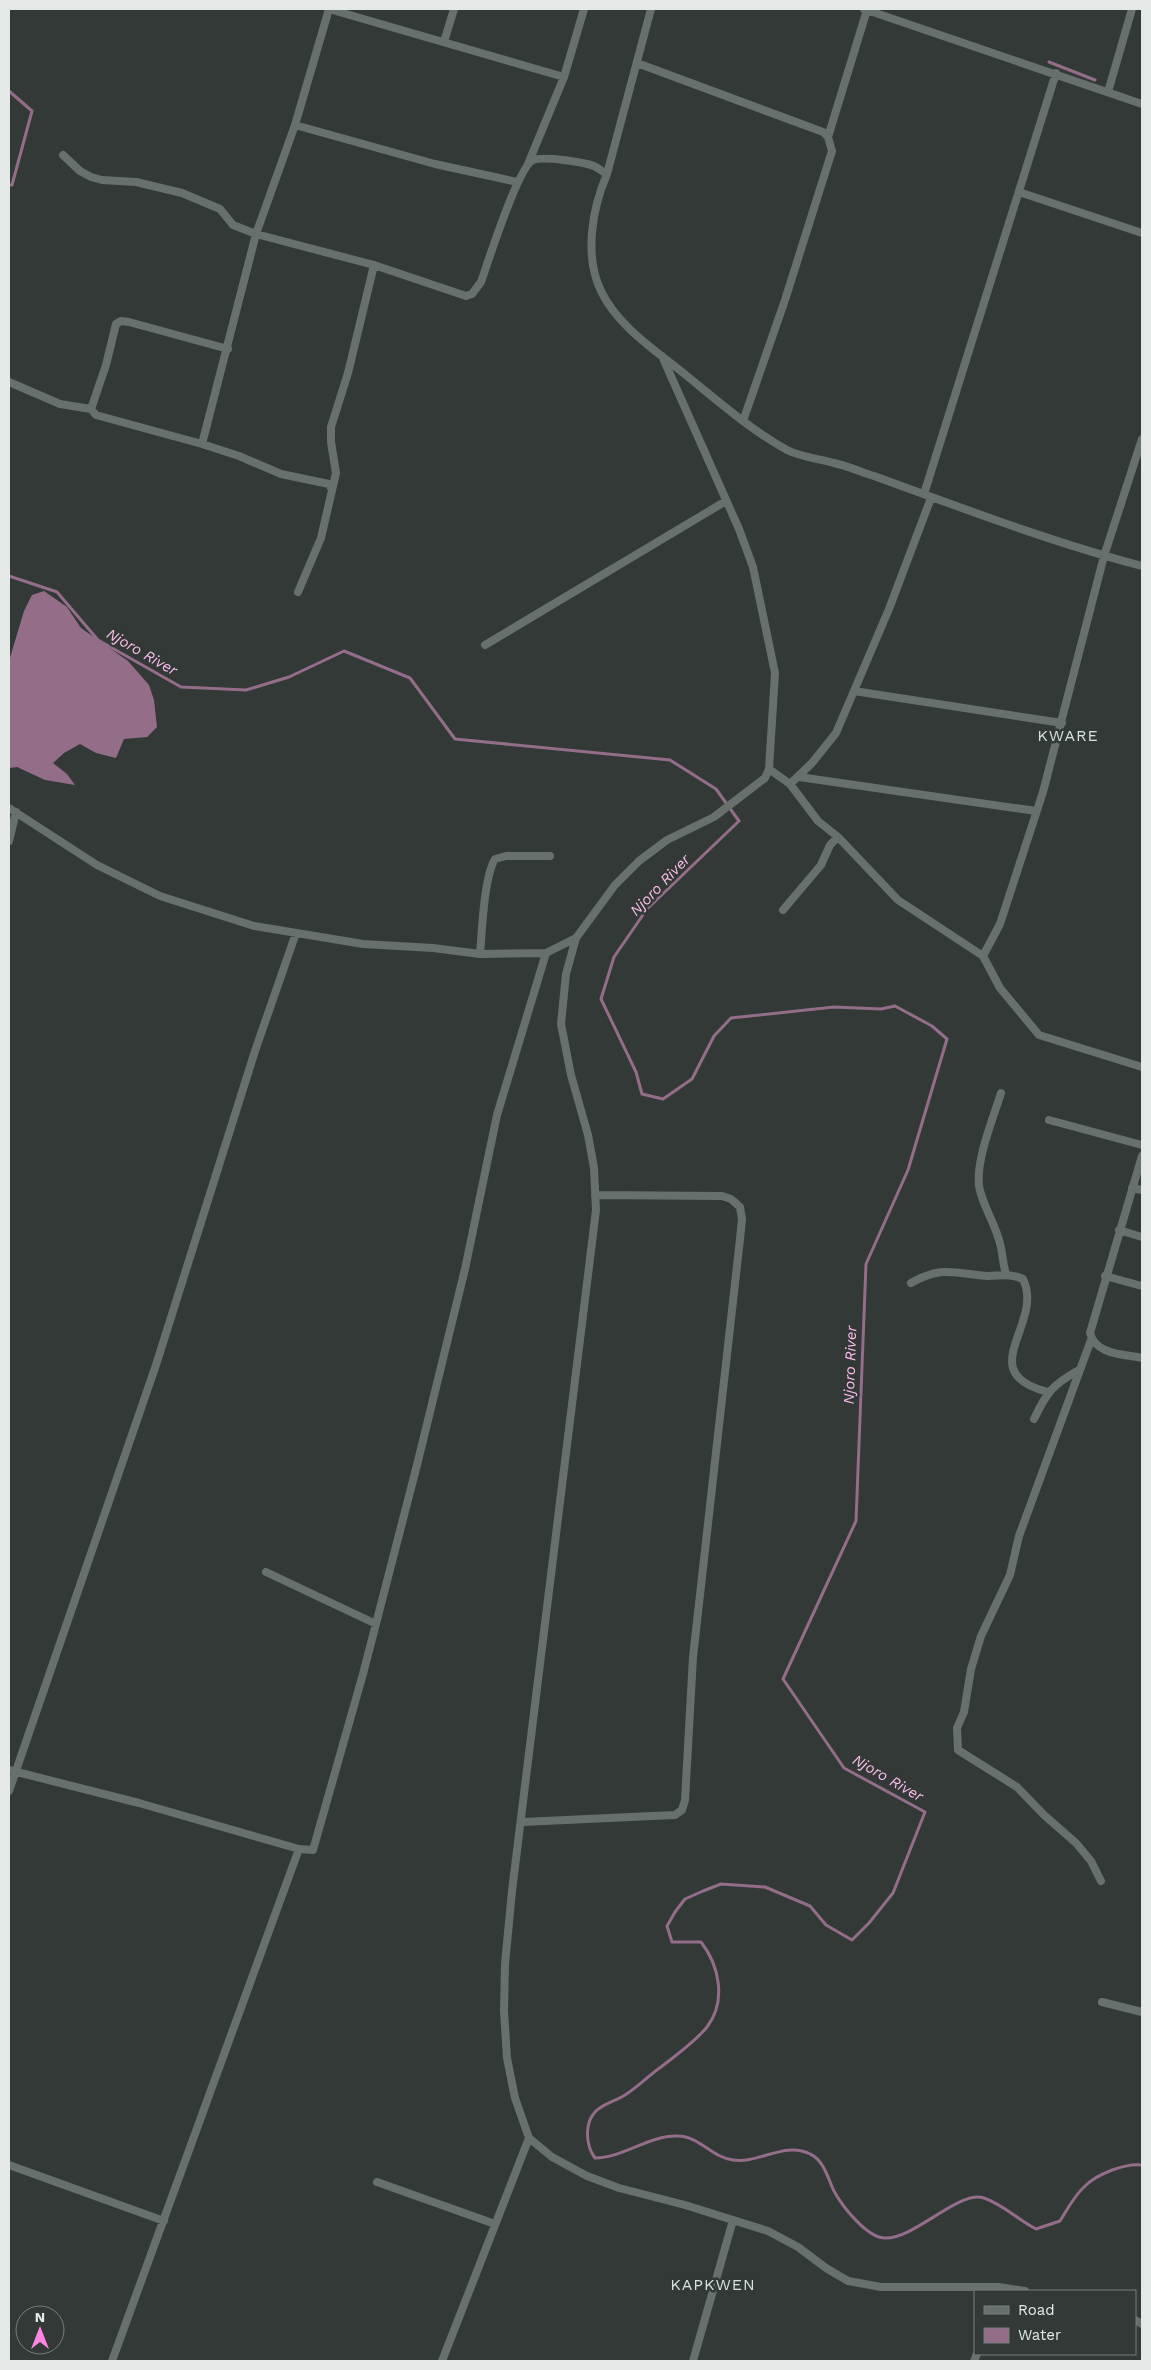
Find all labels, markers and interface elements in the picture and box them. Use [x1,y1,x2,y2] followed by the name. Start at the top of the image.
[103,625,182,680] water label: Njoro River
[1037,726,1099,745] district label: KWARE
[626,850,695,920] water label: Njoro River
[840,1324,860,1405] water label: Njoro River
[849,1751,928,1806] water label: Njoro River
[670,2275,756,2294] district label: KAPKWEN
[974,2290,1136,2355] legend
[1018,2301,1055,2319] text: Road
[15,2305,65,2355] north arrow
[35,2309,45,2325] text: N
[1018,2326,1061,2344] text: Water

